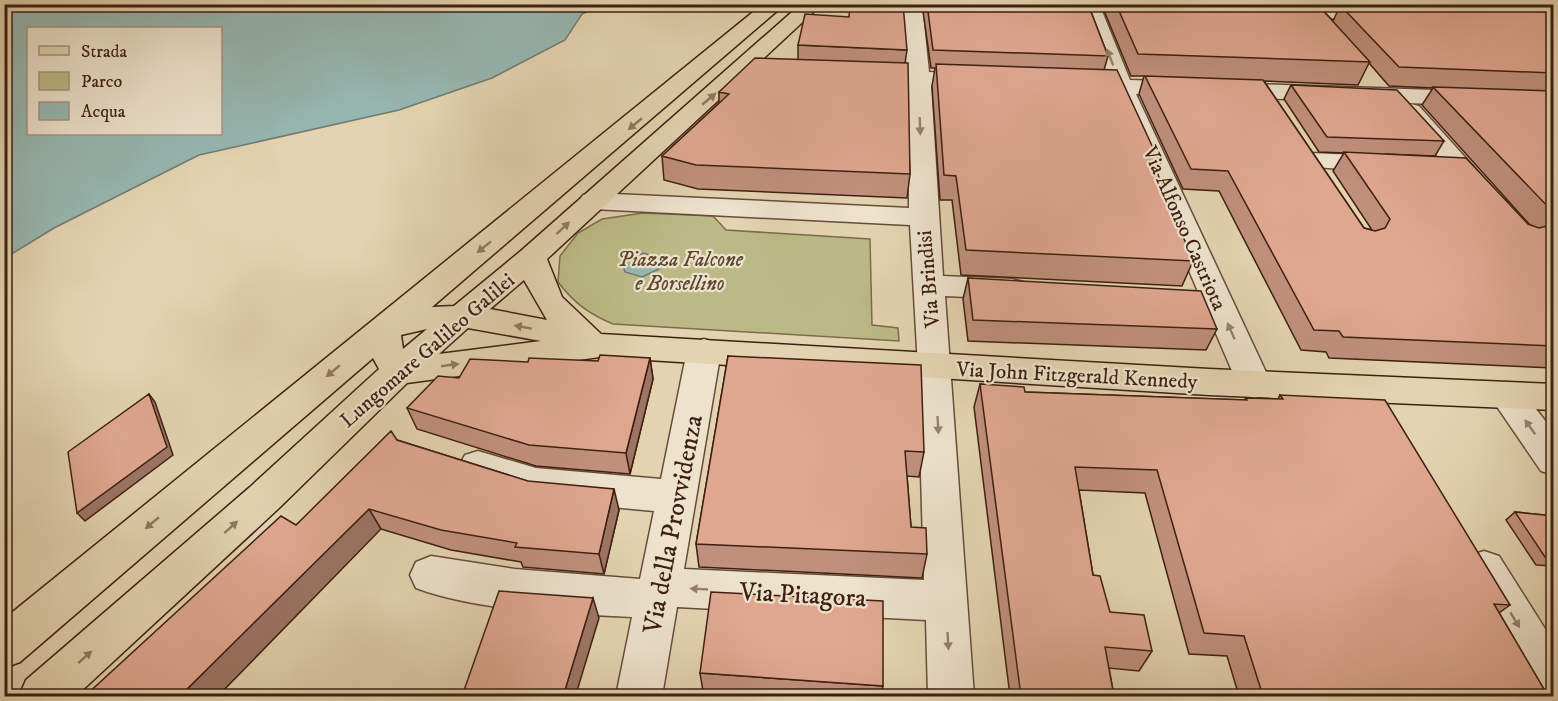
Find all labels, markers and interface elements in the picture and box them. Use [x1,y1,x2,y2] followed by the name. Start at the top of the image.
[27,27,222,135] legend
[81,41,128,63] text: Strada
[1105,48,1114,66] one-way arrow
[81,71,122,93] text: Parco
[701,93,716,106] one-way arrow
[81,101,126,123] text: Acqua
[916,116,925,135] one-way arrow
[627,117,643,130] one-way arrow
[1136,141,1232,315] street label: Via Alfonso Castriota
[556,222,570,236] one-way arrow
[912,229,946,330] street label: Via Brindisi
[476,240,492,253] one-way arrow
[617,247,744,297] park label: Piazza Falcone e Borsellino
[335,268,520,434] street label: Lungomare Galileo Galilei
[513,322,532,331] one-way arrow
[1226,322,1236,340] one-way arrow
[955,357,1199,395] street label: Via John Fitzgerald Kennedy
[441,360,460,370] one-way arrow
[325,364,341,377] one-way arrow
[636,412,711,637] street label: Via della Provvidenza
[933,416,942,435] one-way arrow
[1524,420,1536,436] one-way arrow
[144,517,160,530] one-way arrow
[223,521,238,534] one-way arrow
[738,576,867,615] street label: Via Pitagora
[690,584,709,593] one-way arrow
[1509,612,1520,628] one-way arrow
[944,631,953,650] one-way arrow
[77,651,92,664] one-way arrow

